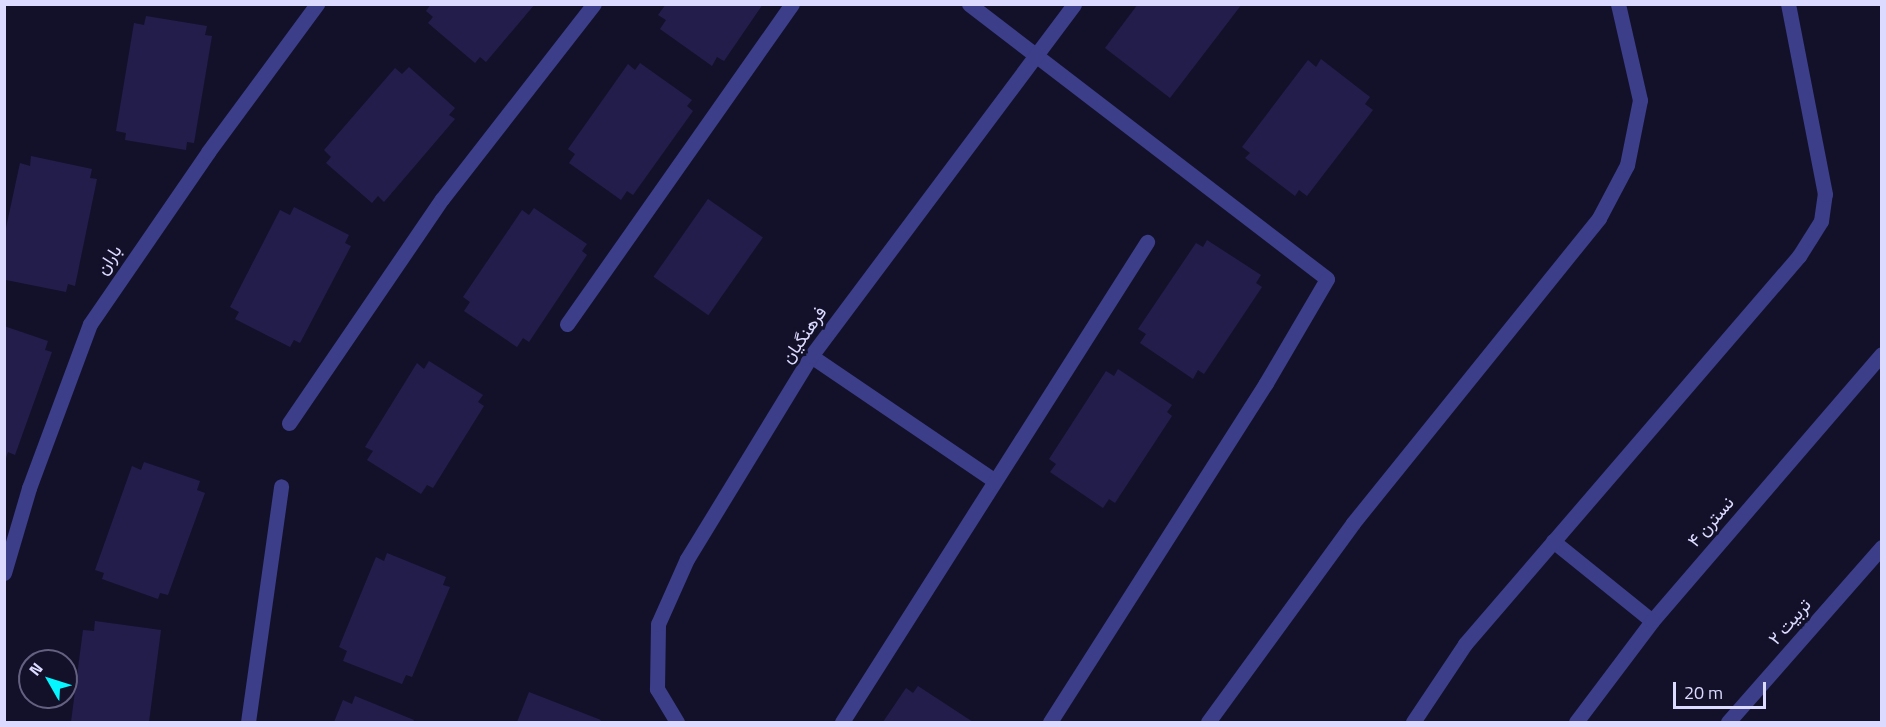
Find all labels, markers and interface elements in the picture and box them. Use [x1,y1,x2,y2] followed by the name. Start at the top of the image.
[91,241,127,279] street label: باران
[777,302,831,368] street label: فرهنگیان
[1683,492,1739,552] street label: نسترن ۴
[1764,595,1816,649] street label: تربیت ۲
[18,649,78,709] north arrow
[23,657,48,681] text: N
[1676,670,1769,708] scale bar
[1684,679,1723,706] text: 20 m

